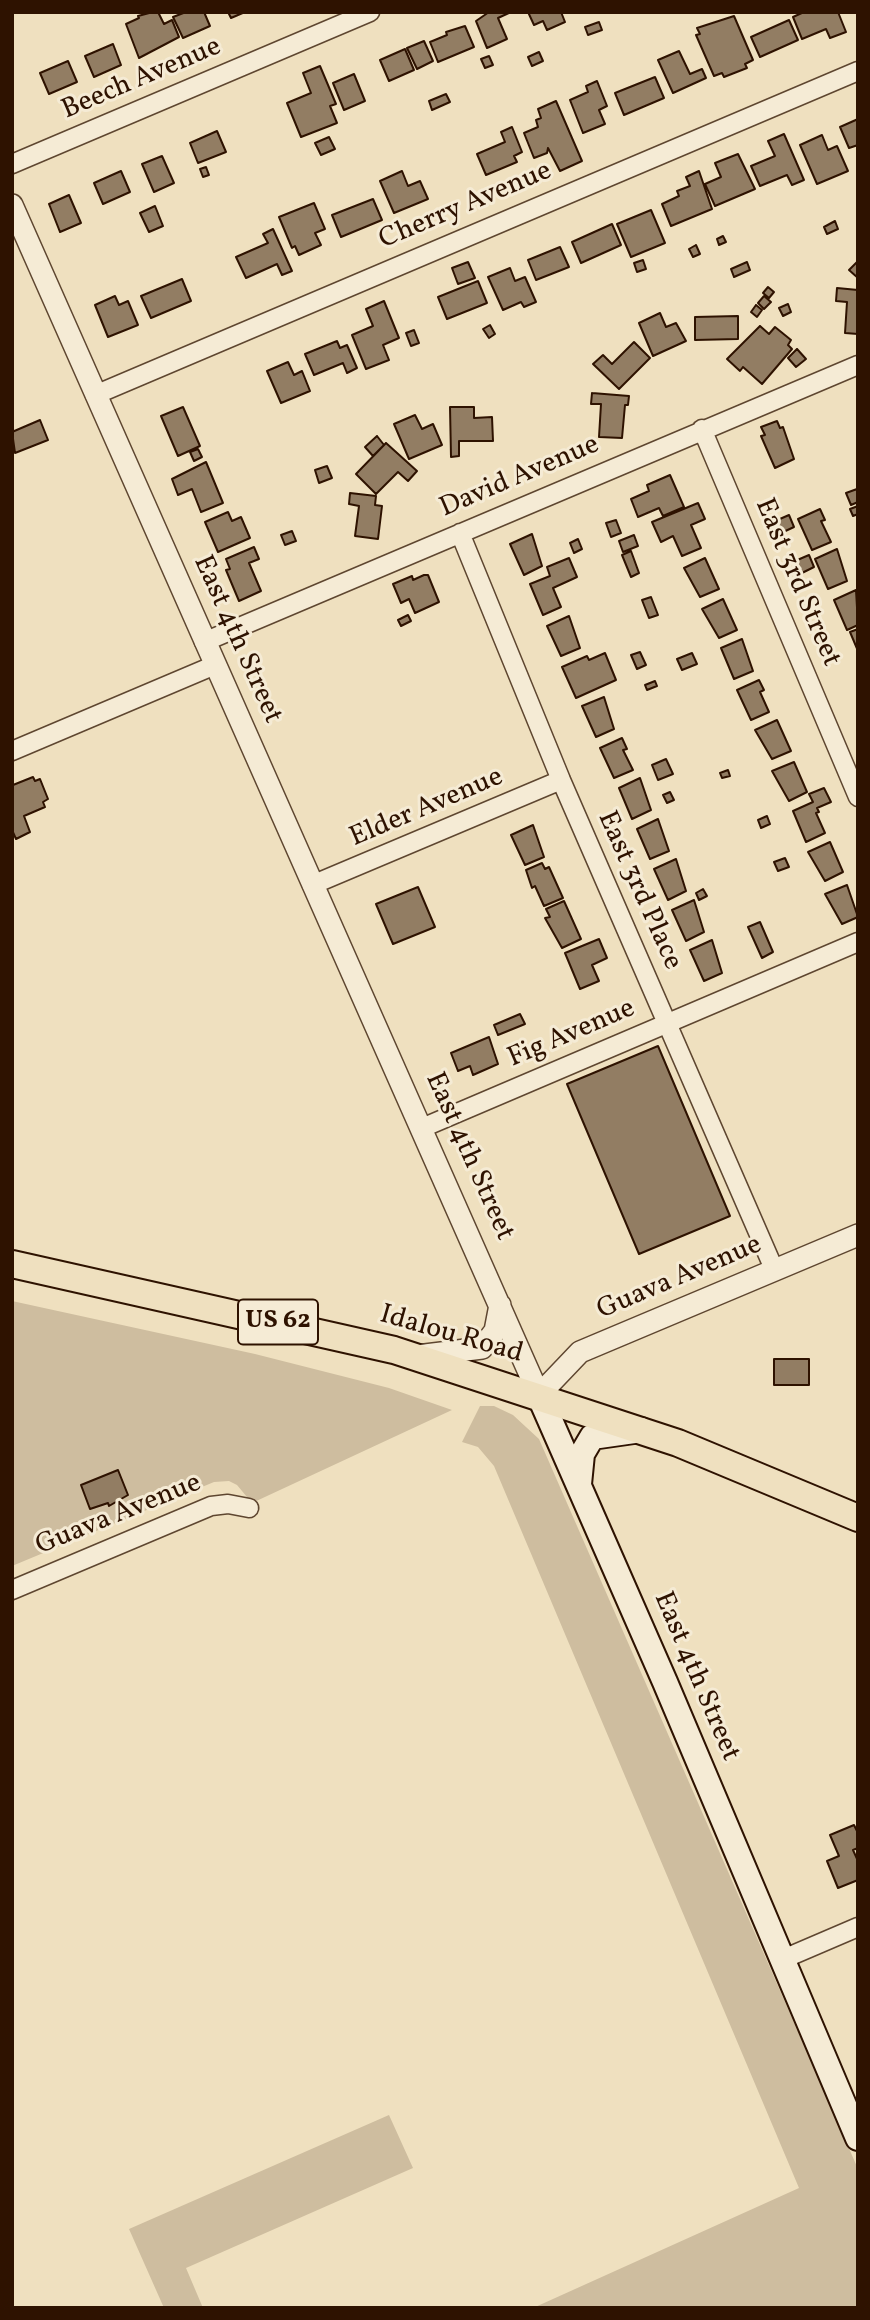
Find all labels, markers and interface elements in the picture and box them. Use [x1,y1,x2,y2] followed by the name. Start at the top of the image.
[57,31,227,129] street label: Beech Avenue
[375,156,557,258] street label: Cherry Avenue
[435,429,605,527] street label: David Avenue
[746,494,846,672] street label: East 3rd Street
[184,551,288,729] street label: East 4th Street
[345,762,509,856] street label: Elder Avenue
[588,806,688,976] street label: East 3rd Place
[503,993,641,1077] street label: Fig Avenue
[416,1068,520,1246] street label: East 4th Street
[593,1229,767,1329] street label: Guava Avenue
[238,1300,318,1344] road number: US 62
[375,1300,527,1372] street label: Idalou Road
[31,1468,207,1564] street label: Guava Avenue
[644,1587,746,1767] street label: East 4th Street

